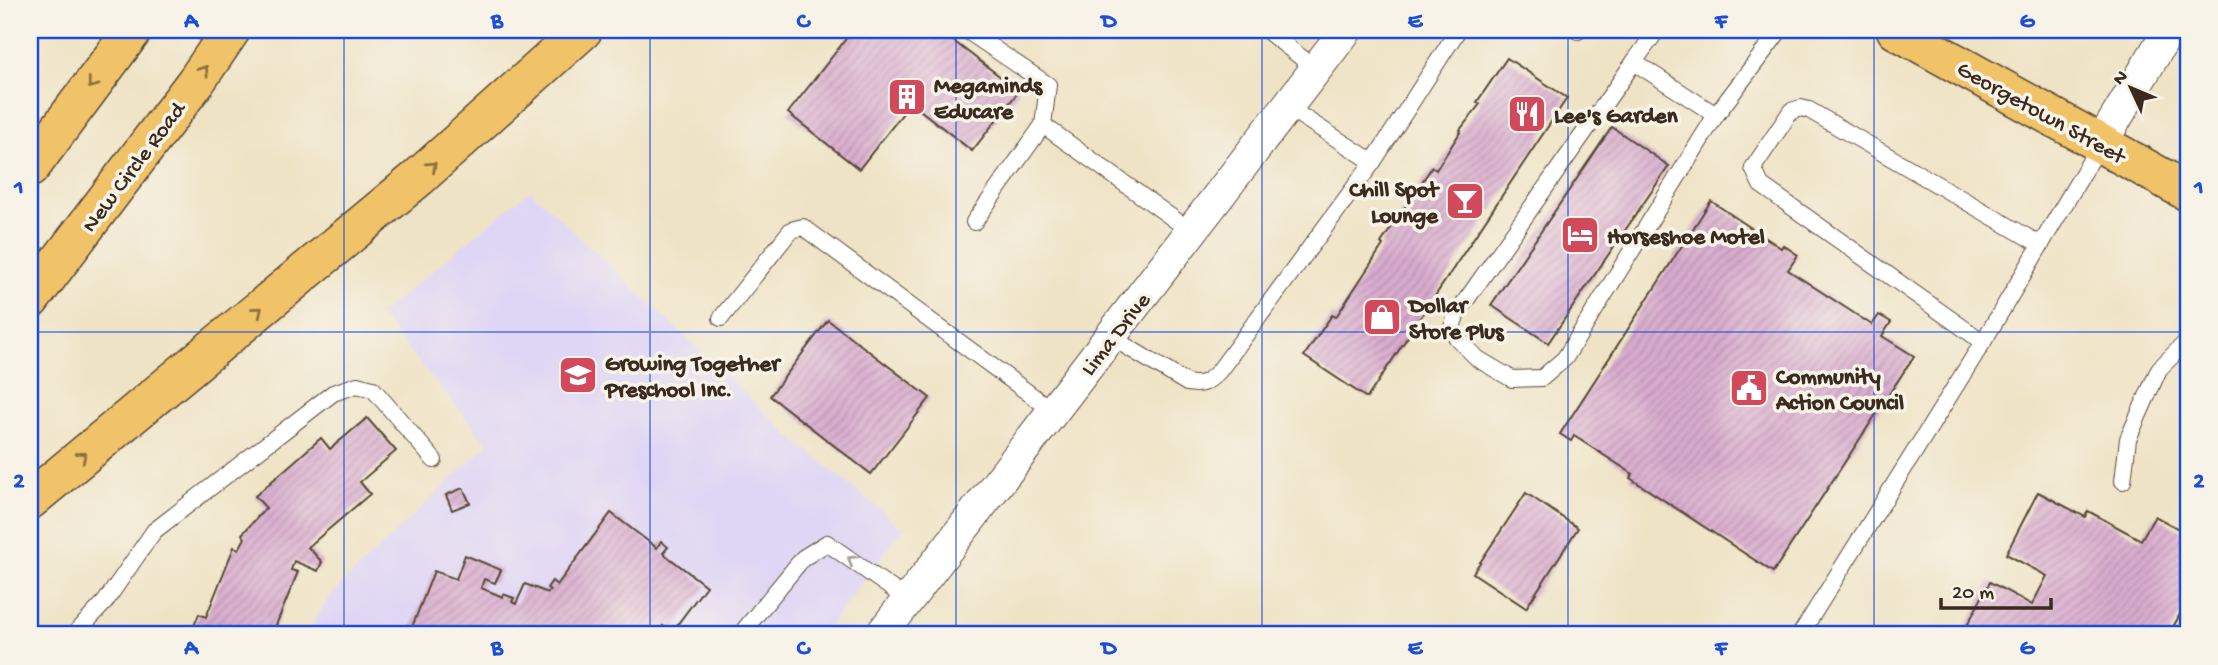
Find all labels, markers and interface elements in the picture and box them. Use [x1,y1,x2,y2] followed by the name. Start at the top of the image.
[183,9,199,36] text: A
[490,9,504,36] text: B
[797,9,812,36] text: C
[1100,9,1118,36] text: D
[1408,9,1424,36] text: E
[1714,9,1729,36] text: F
[2020,9,2036,36] text: G
[2096,52,2166,122] north arrow
[1951,57,2131,172] street label: Georgetown Street
[196,65,208,78] one-way arrow
[2109,66,2134,91] text: N
[934,74,1043,127] place label: Megaminds Educare
[886,76,928,118] building icon: Megaminds Educare
[88,77,100,89] one-way arrow
[1506,93,1548,135] restaurant icon: Lee's Garden
[77,96,193,239] street label: New Circle Road
[1554,104,1679,131] place label: Lee's Garden
[424,161,437,174] one-way arrow
[13,175,24,202] text: 1
[2193,175,2204,202] text: 1
[1349,178,1441,231] place label: Chill Spot Lounge
[1444,180,1486,222] bar icon: Chill Spot Lounge
[1559,214,1601,256] hotel icon: Horseshoe Motel
[1607,225,1765,252] place label: Horseshoe Motel
[1076,287,1158,382] street label: Lima Drive
[1407,294,1505,347] place label: Dollar Store Plus
[1361,296,1403,338] shop icon: Dollar Store Plus
[249,307,262,319] one-way arrow
[603,352,782,405] place label: Growing Together Preschool Inc.
[557,354,599,396] school or university icon: Growing Together Preschool Inc.
[1775,365,1904,418] place label: Community Action Council
[1728,367,1770,409] public building icon: Community Action Council
[74,452,87,464] one-way arrow
[13,469,25,496] text: 2
[2193,469,2205,496] text: 2
[847,555,860,568] one-way arrow
[1941,567,2052,611] scale bar
[1952,582,1994,607] text: 20 m
[183,636,199,663] text: A
[490,636,504,663] text: B
[797,636,812,663] text: C
[1100,636,1118,663] text: D
[1408,636,1424,663] text: E
[1714,636,1729,663] text: F
[2020,636,2036,663] text: G

